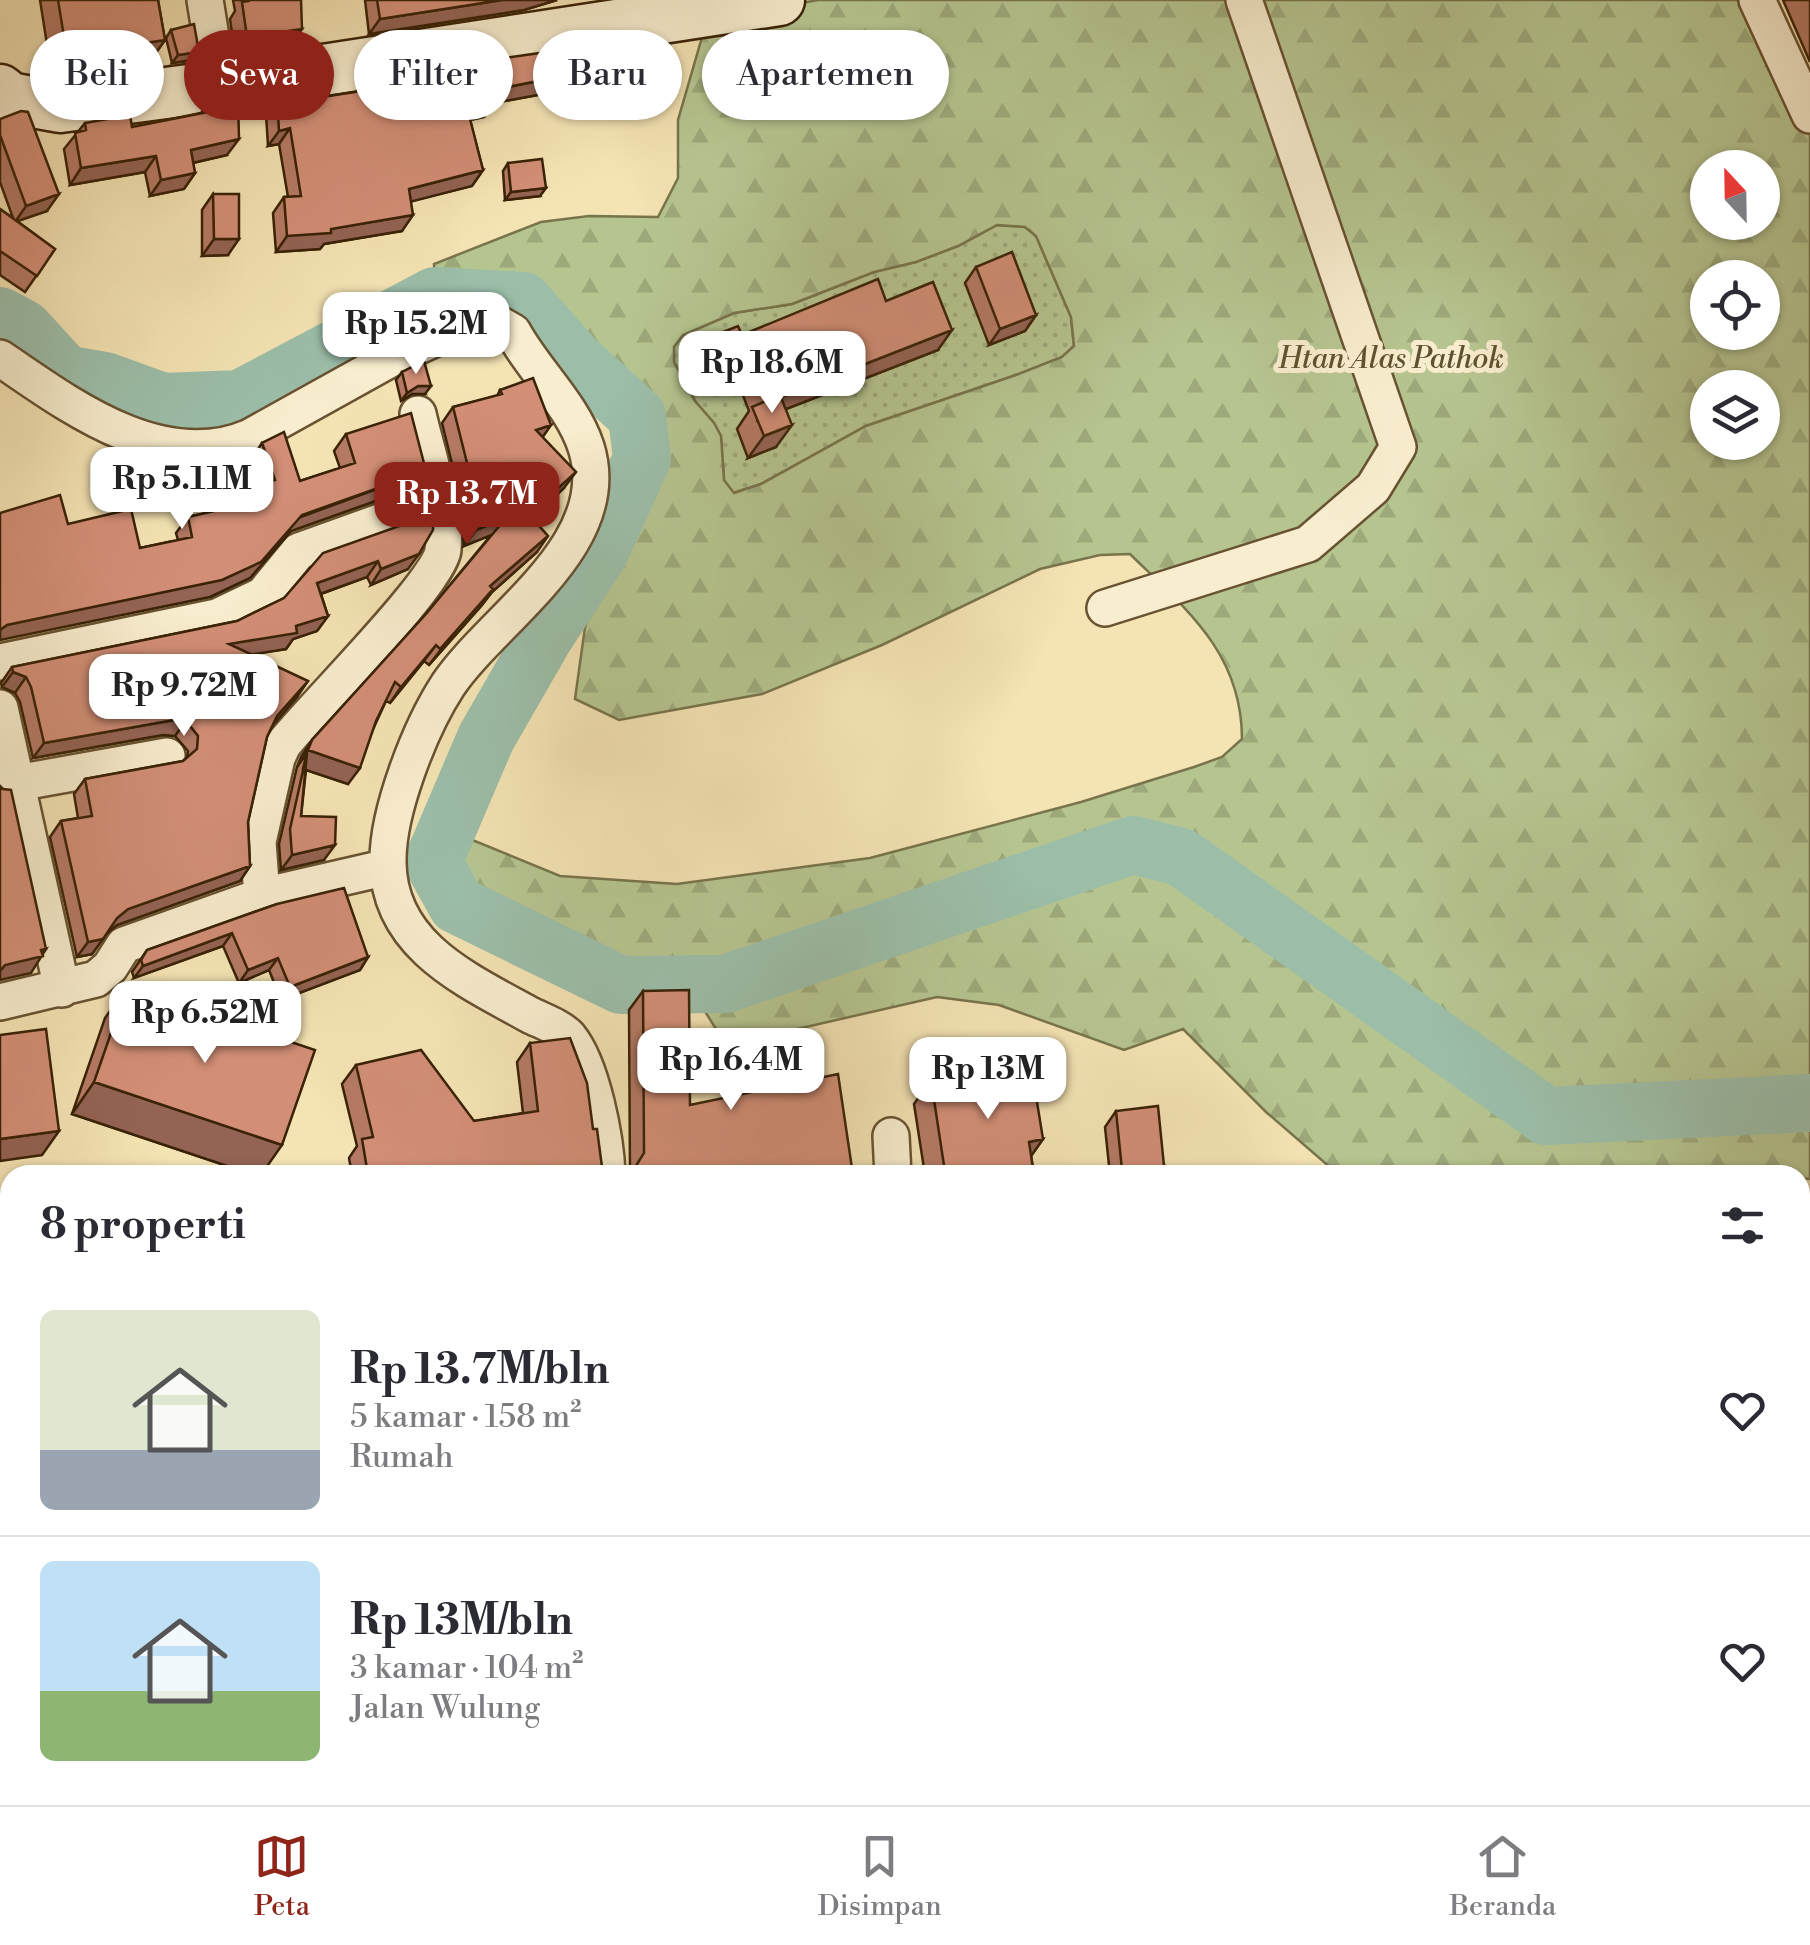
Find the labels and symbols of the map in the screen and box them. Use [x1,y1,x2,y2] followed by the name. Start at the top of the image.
[1690,150,1780,240] north arrow
[313,292,519,377] pin: Rp 15.2M
[669,331,875,416] pin: Rp 18.6M
[1277,340,1504,378] park label: Htan Alas Pathok
[79,447,285,532] pin: Rp 5.11M
[364,462,570,547] pin: Rp 13.7M
[81,654,287,739] pin: Rp 9.72M
[102,981,308,1066] pin: Rp 6.52M
[628,1028,834,1113] pin: Rp 16.4M
[907,1037,1069,1122] pin: Rp 13M

